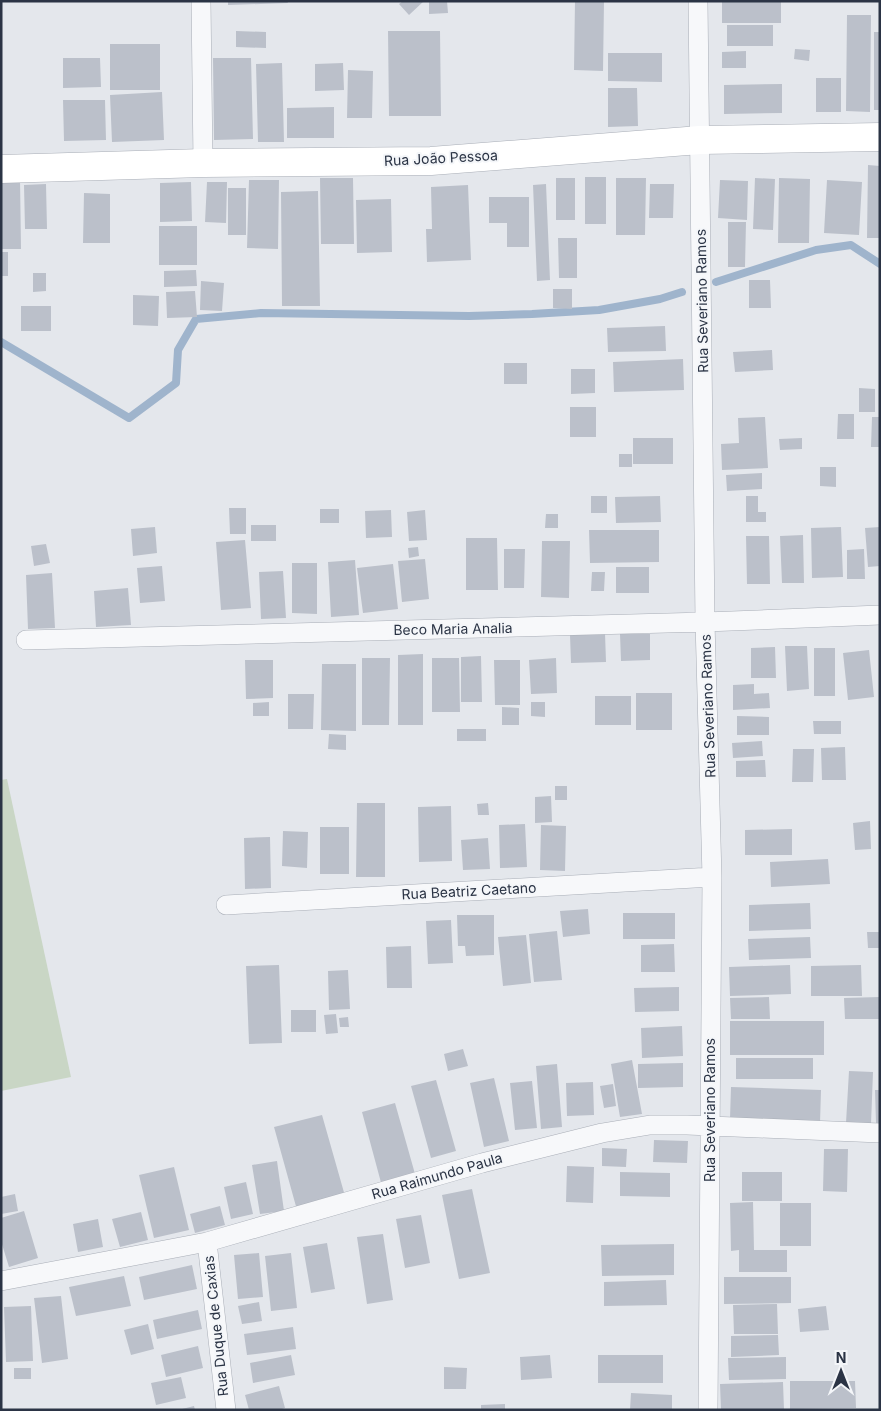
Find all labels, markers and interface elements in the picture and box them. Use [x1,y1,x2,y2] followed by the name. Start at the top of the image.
[384,146,498,169] street label: Rua João Pessoa
[692,229,711,373] street label: Rua Severiano Ramos
[393,619,513,638] street label: Beco Maria Analia
[696,634,719,778] street label: Rua Severiano Ramos
[401,878,537,903] street label: Rua Beatriz Caetano
[701,1038,718,1182] street label: Rua Severiano Ramos
[369,1149,504,1202] street label: Rua Raimundo Paula
[200,1255,231,1397] street label: Rua Duque de Caxias
[816,1346,866,1396] north arrow
[836,1349,846,1366] text: N

